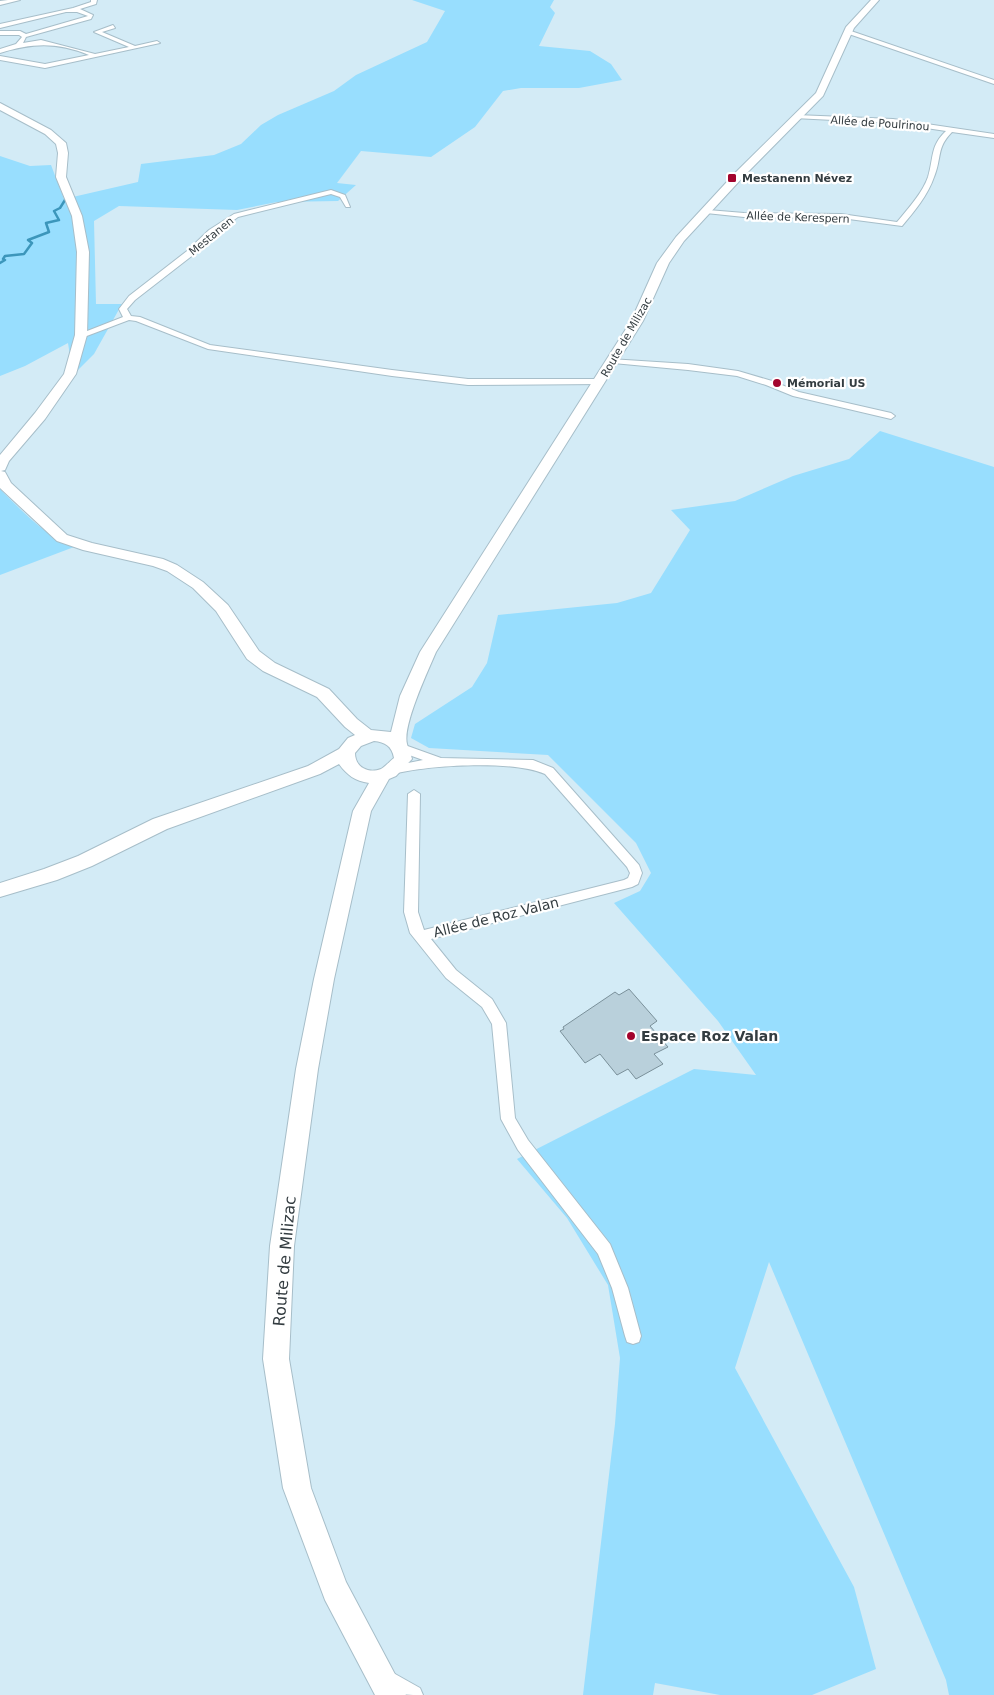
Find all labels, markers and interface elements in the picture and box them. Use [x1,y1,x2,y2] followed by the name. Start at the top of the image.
[830,114,930,133] street label: Allée de Poulrinou
[726,172,738,184] marker: Mestanenn Névez
[742,172,852,185] place label: Mestanenn Névez
[746,209,850,226] street label: Allée de Kerespern
[186,214,236,258] street label: Mestanen
[598,295,655,379] street label: Route de Milizac
[771,377,783,389] marker: Mémorial US
[787,377,866,390] place label: Mémorial US
[432,894,560,940] street label: Allée de Roz Valan
[641,1028,778,1044] place label: Espace Roz Valan
[625,1030,637,1042] marker: Espace Roz Valan
[269,1195,300,1327] street label: Route de Milizac

